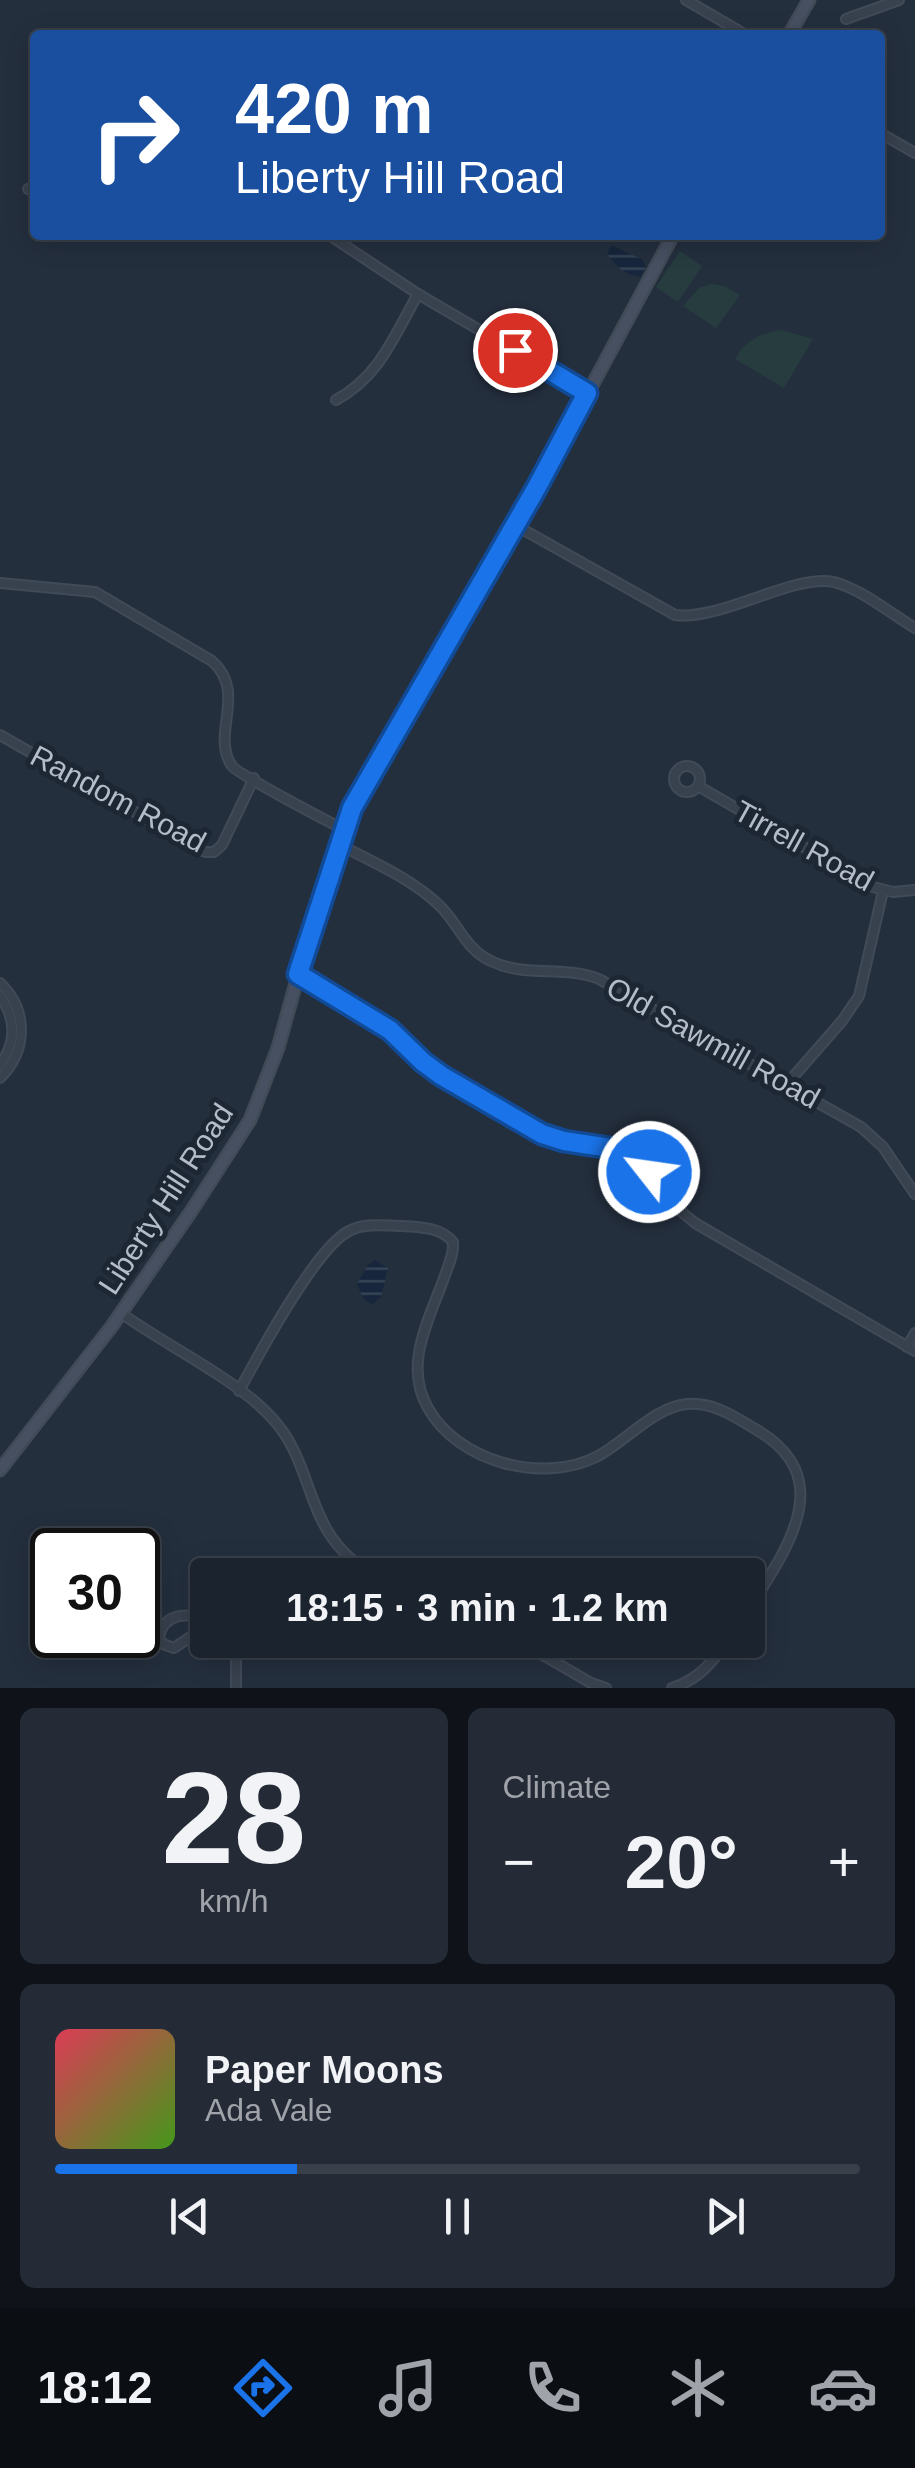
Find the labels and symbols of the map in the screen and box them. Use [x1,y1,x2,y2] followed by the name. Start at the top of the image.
[473,308,558,393] pin
[25,739,211,859] street label: Random Road
[729,794,880,897] street label: Tirrell Road
[601,970,826,1115] street label: Old Sawmill Road
[92,1097,239,1300] street label: Liberty Hill Road
[597,1120,701,1224] position arrow
[30,1528,160,1658] speed limit sign: 30

